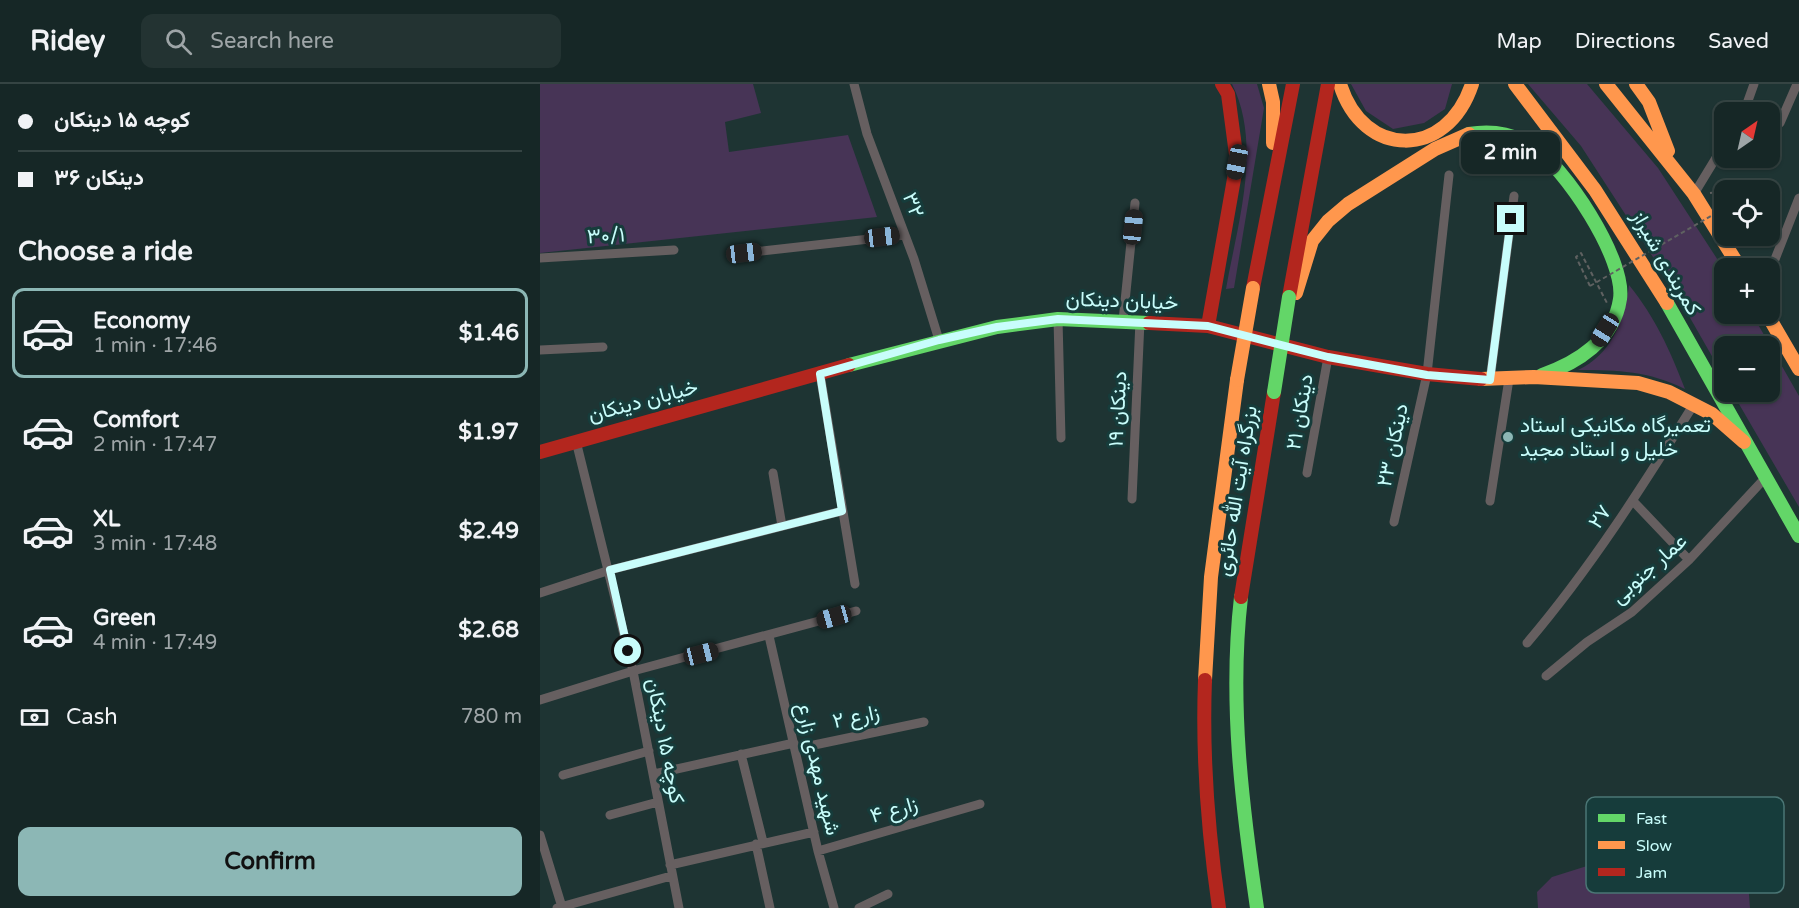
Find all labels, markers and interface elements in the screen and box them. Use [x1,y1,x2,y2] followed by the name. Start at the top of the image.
[141,14,561,68] search box
[30,24,105,58] text: Ridey
[162,25,195,58] icon: search
[210,28,334,54] text: Search here
[1496,29,1542,54] text: Map
[1575,29,1675,54] text: Directions
[1708,29,1769,54] text: Saved
[1714,102,1780,168] north arrow
[1714,102,1780,402] map controls
[54,107,190,133] text: کوچه ۱۵ دینکان
[1462,132,1560,174] callout: 2 min
[1484,141,1537,165] text: 2 min
[1225,143,1249,181] car
[54,165,144,191] text: ۳۶ دینکان
[1714,180,1780,246] button: locate
[897,189,929,221] street label: ۳۲
[1497,205,1524,232] route end
[1625,205,1706,320] street label: کمربندی شیراز
[1122,208,1144,246] car
[586,223,626,249] street label: ۳۰/۱
[863,226,901,248] car
[18,235,193,268] text: Choose a ride
[725,242,763,264] car
[1714,258,1780,324] button: +
[1065,287,1179,315] street label: خیابان دینکان
[21,306,75,360] icon: car
[93,308,190,334] text: Economy
[1588,310,1622,350] car
[459,320,519,346] text: $1.46
[93,334,217,358] text: 1 min · 17:46
[1714,336,1780,402] button: −
[1104,371,1132,447] street label: ۱۹ دینکان
[1281,372,1319,452] street label: ۲۱ دینکان
[585,374,701,428] street label: خیابان دینکان
[1372,401,1414,489] street label: ۲۳ دینکان
[1210,404,1263,578] street label: بزرگراه آیت الله حائری
[21,405,75,459] icon: car
[93,407,179,433] text: Comfort
[1520,413,1711,462] place label: تعمیرگاه مکانیکی استاد خلیل و استاد مجید
[458,419,519,445] text: $1.97
[1501,430,1515,444] marker: تعمیرگاه مکانیکی استاد خلیل و استاد مجید
[93,433,217,457] text: 2 min · 17:47
[1583,500,1617,534] street label: ۲۷
[21,504,75,558] icon: car
[93,506,120,532] text: XL
[459,518,519,544] text: $2.49
[1606,528,1692,610] street label: عمار جنوبی
[93,532,217,556] text: 3 min · 17:48
[21,603,75,657] icon: car
[814,603,854,631] car
[93,605,156,631] text: Green
[458,617,519,643] text: $2.68
[93,631,217,655] text: 4 min · 17:49
[614,637,641,664] route start
[681,641,721,667] car
[640,676,689,806] street label: کوچه ۱۵ دینکان
[790,700,845,838] street label: شهید مهدی زارع
[830,700,882,735] street label: ۲ زارع
[18,701,51,734] icon: cash
[66,704,118,730] text: Cash
[461,705,522,729] text: 780 m
[867,791,921,830] street label: ۴ زارع
[1586,797,1784,893] legend
[1636,809,1667,829] text: Fast
[18,827,522,896] button: Confirm
[1636,836,1672,856] text: Slow
[1636,863,1667,883] text: Jam

